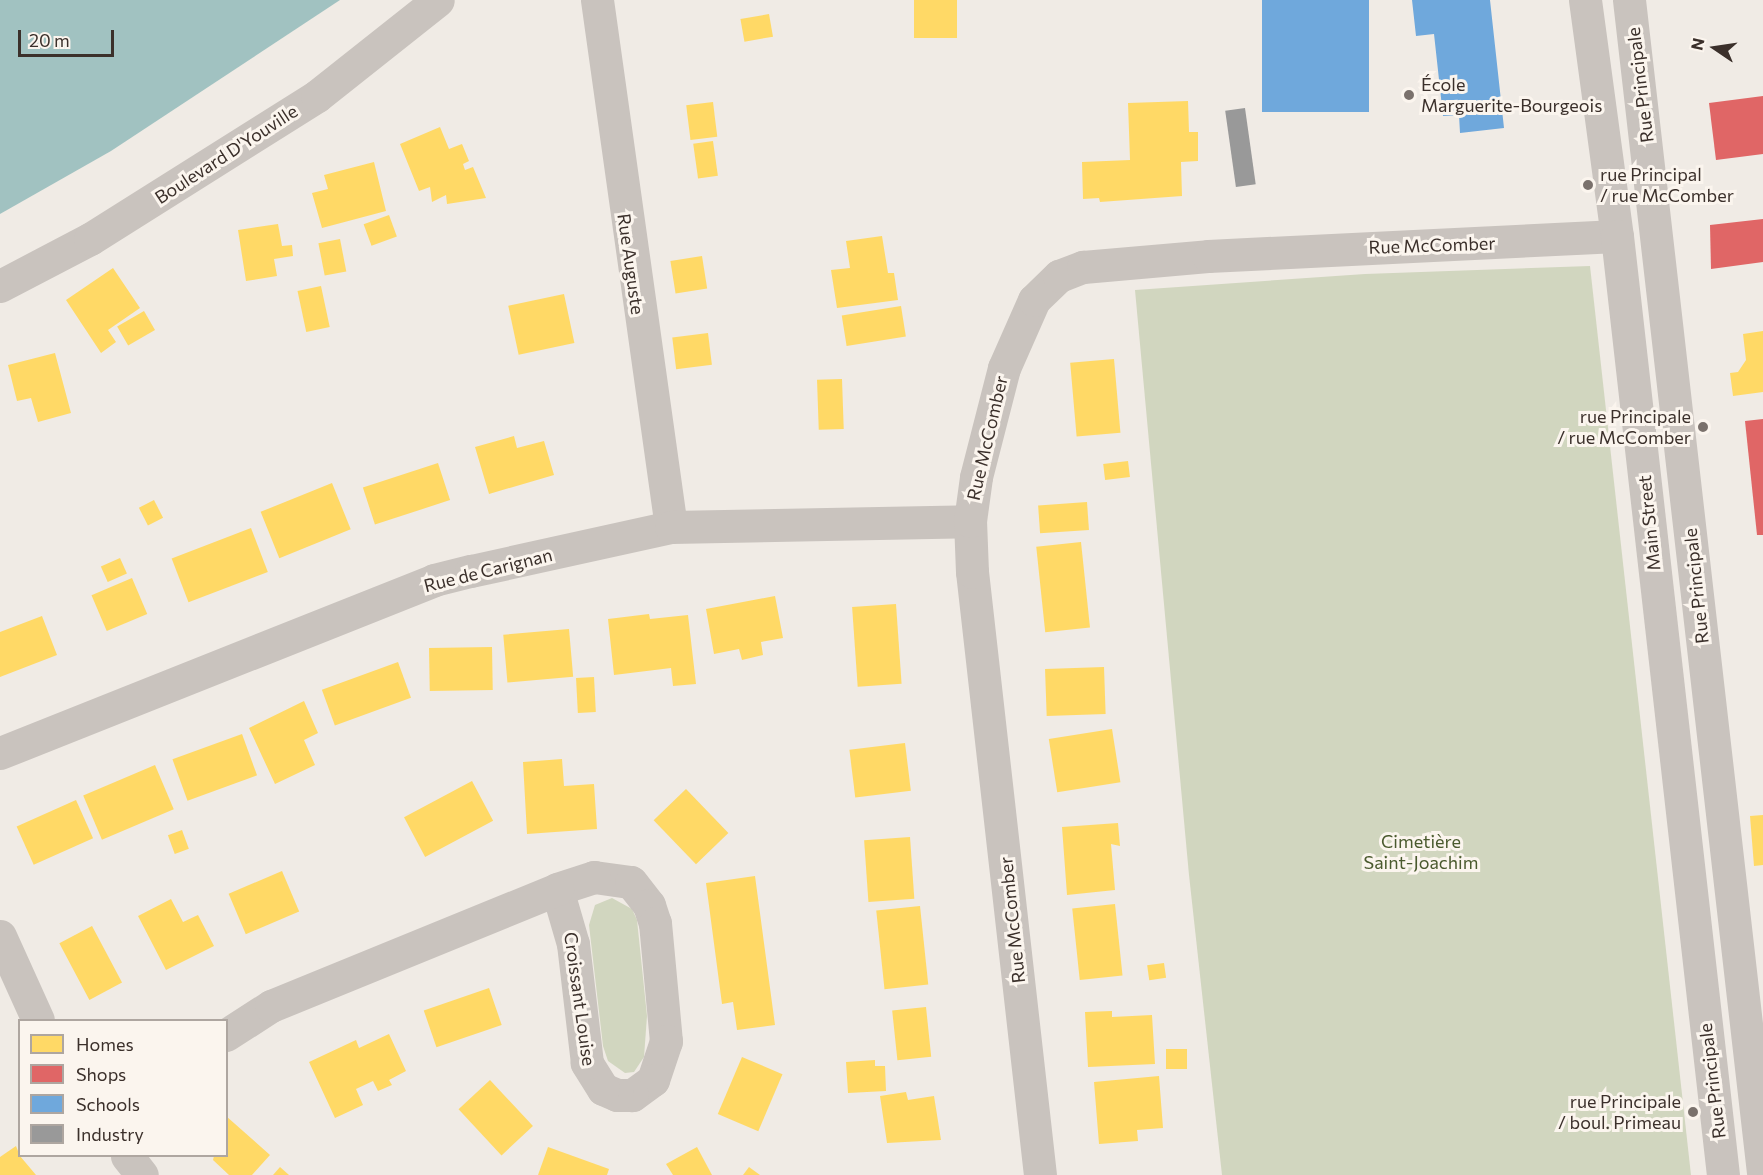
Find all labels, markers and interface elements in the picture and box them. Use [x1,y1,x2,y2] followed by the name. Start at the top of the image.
[21,18,117,56] scale bar
[1685,18,1745,78] north arrow
[1622,26,1658,144] street label: Rue Principale
[29,29,70,51] text: 20 m
[1686,36,1708,52] text: N
[1421,74,1602,116] place label: École Marguerite-Bourgeois
[1402,88,1416,102] marker: École Marguerite-Bourgeois
[151,100,301,208] street label: Boulevard D'Youville
[1600,164,1734,207] place label: rue Principal / rue McComber
[1581,178,1595,192] marker: rue Principal / rue McComber
[613,212,649,316] street label: Rue Auguste
[1368,232,1496,258] street label: Rue McComber
[962,374,1012,502] street label: Rue McComber
[1557,406,1691,448] place label: rue Principale / rue McComber
[1696,420,1710,434] marker: rue Principale / rue McComber
[1633,474,1665,572] street label: Main Street
[1679,527,1713,645] street label: Rue Principale
[422,544,554,596] street label: Rue de Carignan
[1364,831,1478,874] park label: Cimetière Saint-Joachim
[995,856,1029,984] street label: Rue McComber
[560,931,600,1067] street label: Croissant Louise
[18,1019,228,1157] legend
[1694,1022,1730,1140] street label: Rue Principale
[76,1033,134,1055] text: Homes
[76,1063,126,1085] text: Shops
[1558,1091,1681,1134] place label: rue Principale / boul. Primeau
[76,1093,140,1115] text: Schools
[1686,1105,1700,1119] marker: rue Principale / boul. Primeau
[76,1123,144,1145] text: Industry

